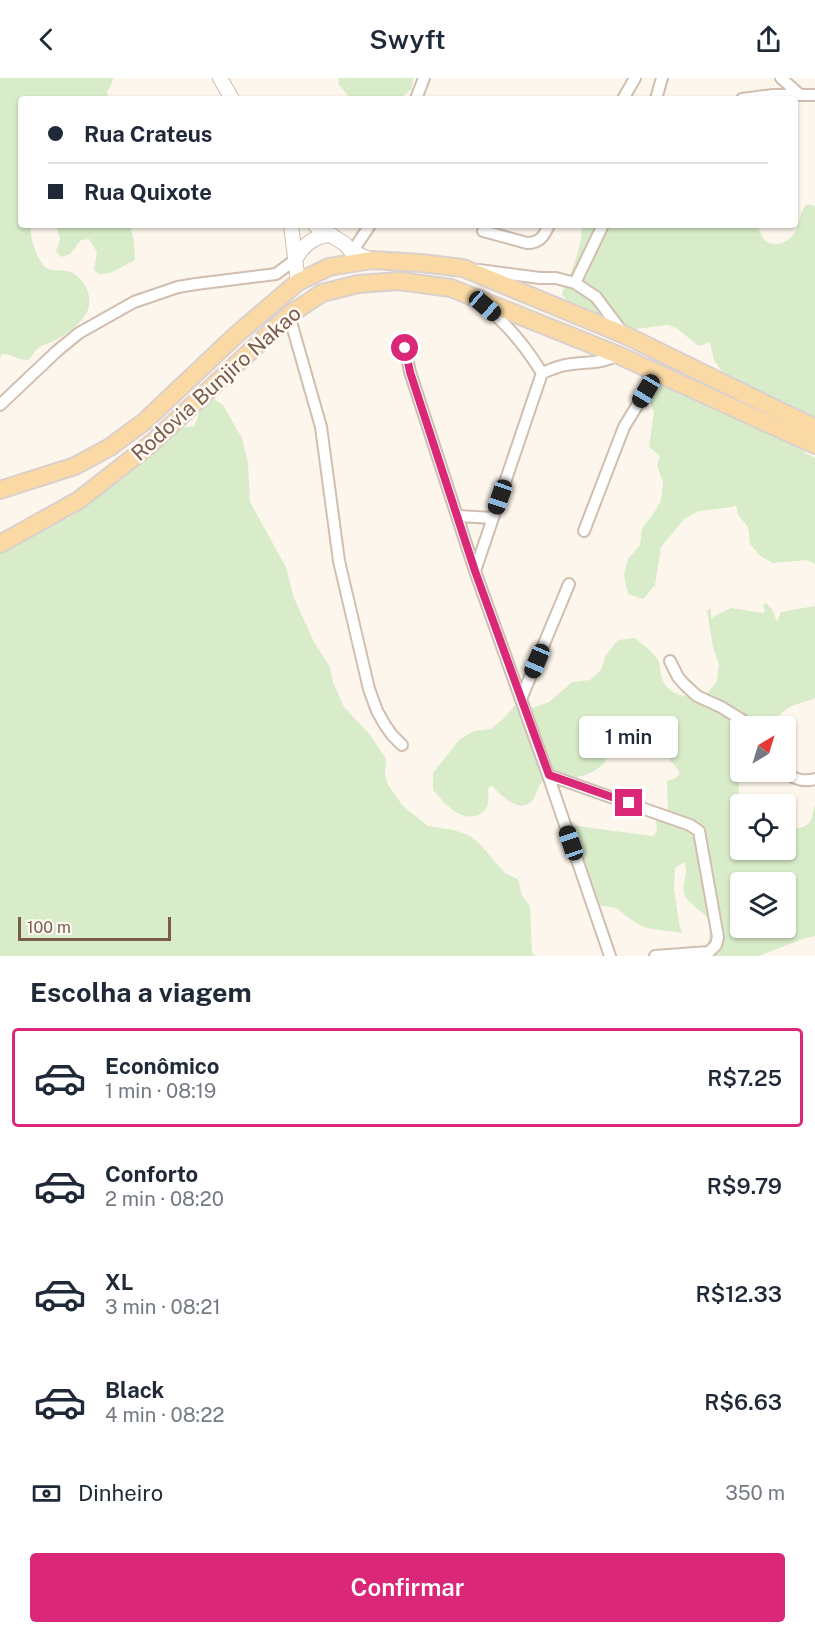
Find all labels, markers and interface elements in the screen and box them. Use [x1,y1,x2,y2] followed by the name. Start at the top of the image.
[30,23,63,56] icon: back
[369,23,446,55] text: Swyft
[752,23,785,56] icon: share
[84,121,212,147] text: Rua Crateus
[84,179,212,205] text: Rua Quixote
[466,287,504,325] car
[126,300,306,466] street label: Rodovia Bunjiro Nakao
[391,334,418,361] route start
[629,371,663,411] car
[486,477,514,517] car
[522,641,552,681] car
[580,716,678,758] callout: 1 min
[730,716,796,782] north arrow
[730,716,796,938] map controls
[605,725,652,749] text: 1 min
[615,789,642,816] route end
[730,794,796,860] button: locate
[557,823,585,863] car
[730,872,796,938] button: layers
[18,914,171,941] scale bar
[27,918,71,937] text: 100 m
[30,976,252,1008] text: Escolha a viagem
[33,1051,87,1105] icon: car
[105,1053,220,1079] text: Econômico
[707,1065,782,1091] text: R$7.25
[105,1079,216,1103] text: 1 min · 08:19
[33,1159,87,1213] icon: car
[105,1161,198,1187] text: Conforto
[707,1173,782,1199] text: R$9.79
[105,1187,224,1211] text: 2 min · 08:20
[33,1267,87,1321] icon: car
[105,1269,133,1295] text: XL
[695,1281,782,1307] text: R$12.33
[105,1295,221,1319] text: 3 min · 08:21
[33,1375,87,1429] icon: car
[105,1377,164,1403] text: Black
[704,1389,782,1415] text: R$6.63
[105,1403,224,1427] text: 4 min · 08:22
[30,1477,63,1510] icon: cash
[78,1480,163,1506] text: Dinheiro
[725,1481,785,1505] text: 350 m
[30,1553,785,1622] button: Confirmar

